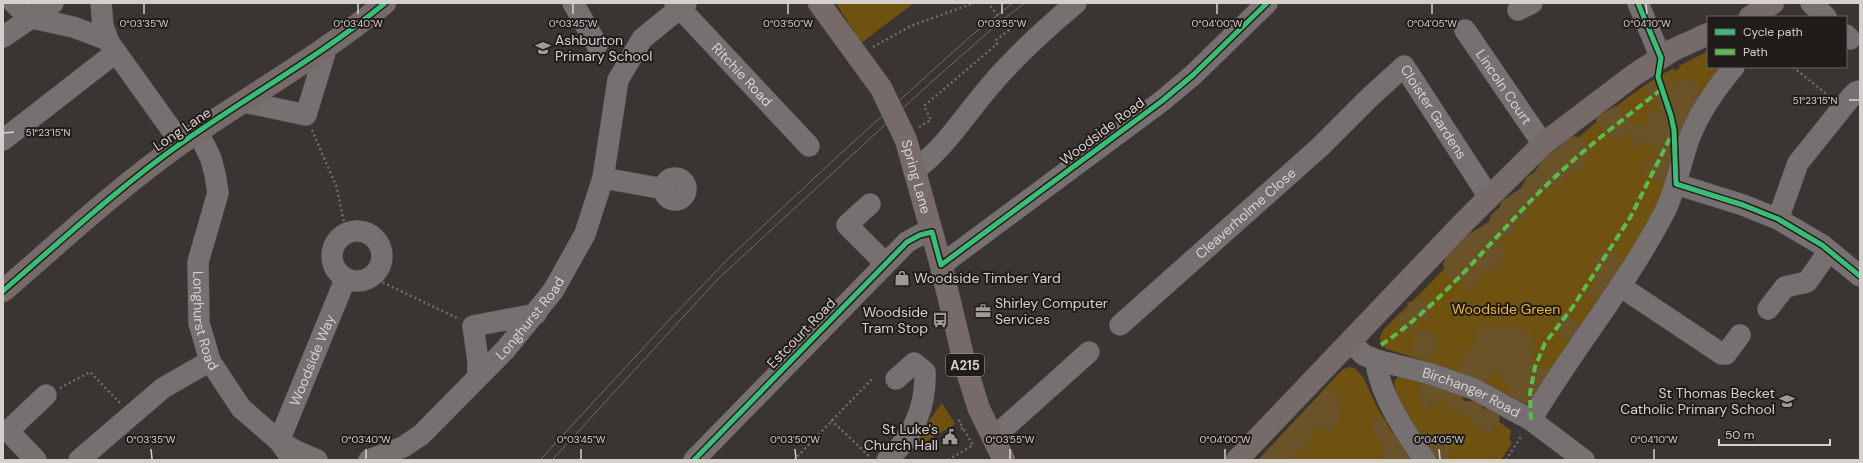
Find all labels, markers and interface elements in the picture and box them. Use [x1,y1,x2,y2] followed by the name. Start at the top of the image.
[1707,16,1847,68] legend
[119,17,169,30] text: 0°03'35"W
[333,17,383,30] text: 0°03'40"W
[549,17,598,30] text: 0°03'45"W
[763,17,813,30] text: 0°03'50"W
[978,17,1027,30] text: 0°03'55"W
[1191,17,1243,30] text: 0°04'00"W
[1407,17,1457,30] text: 0°04'05"W
[1623,17,1671,30] text: 0°04'10"W
[1743,24,1803,40] text: Cycle path
[555,31,652,65] place label: Ashburton Primary School
[534,39,552,57] school or university icon: Ashburton Primary School
[708,39,776,110] street label: Ritchie Road
[1743,44,1768,60] text: Path
[1472,46,1536,128] street label: Lincoln Court
[1397,61,1471,162] street label: Cloister Gardens
[1056,93,1148,169] street label: Woodside Road
[1793,94,1837,107] text: 51°23'15"N
[150,103,214,155] street label: Long Lane
[26,126,70,139] text: 51°23'15"N
[897,138,935,216] street label: Spring Lane
[1191,164,1300,263] street label: Cleaverholme Close
[893,269,911,287] shop icon: Woodside Timber Yard
[914,269,1061,287] place label: Woodside Timber Yard
[189,271,223,374] street label: Longhurst Road
[491,274,568,364] street label: Longhurst Road
[763,294,839,372] street label: Estcourt Road
[995,294,1108,328] place label: Shirley Computer Services
[1452,300,1560,318] park label: Woodside Green
[974,302,992,320] office icon: Shirley Computer Services
[861,303,928,337] place label: Woodside Tram Stop
[931,311,949,329] bus stop icon: Woodside Tram Stop
[285,312,339,409] street label: Woodside Way
[946,354,984,376] road number: A215
[1420,363,1523,421] street label: Birchanger Road
[1620,384,1775,418] place label: St Thomas Becket Catholic Primary School
[1778,392,1796,410] school or university icon: St Thomas Becket Catholic Primary School
[864,420,938,454] place label: St Luke's Church Hall
[1719,421,1830,447] scale bar
[1725,427,1754,443] text: 50 m
[941,428,959,446] public building icon: St Luke's Church Hall
[126,433,176,446] text: 0°03'35"W
[341,433,391,446] text: 0°03'40"W
[557,433,606,446] text: 0°03'45"W
[770,433,820,446] text: 0°03'50"W
[986,433,1035,446] text: 0°03'55"W
[1199,433,1251,446] text: 0°04'00"W
[1414,433,1464,446] text: 0°04'05"W
[1630,433,1678,446] text: 0°04'10"W

